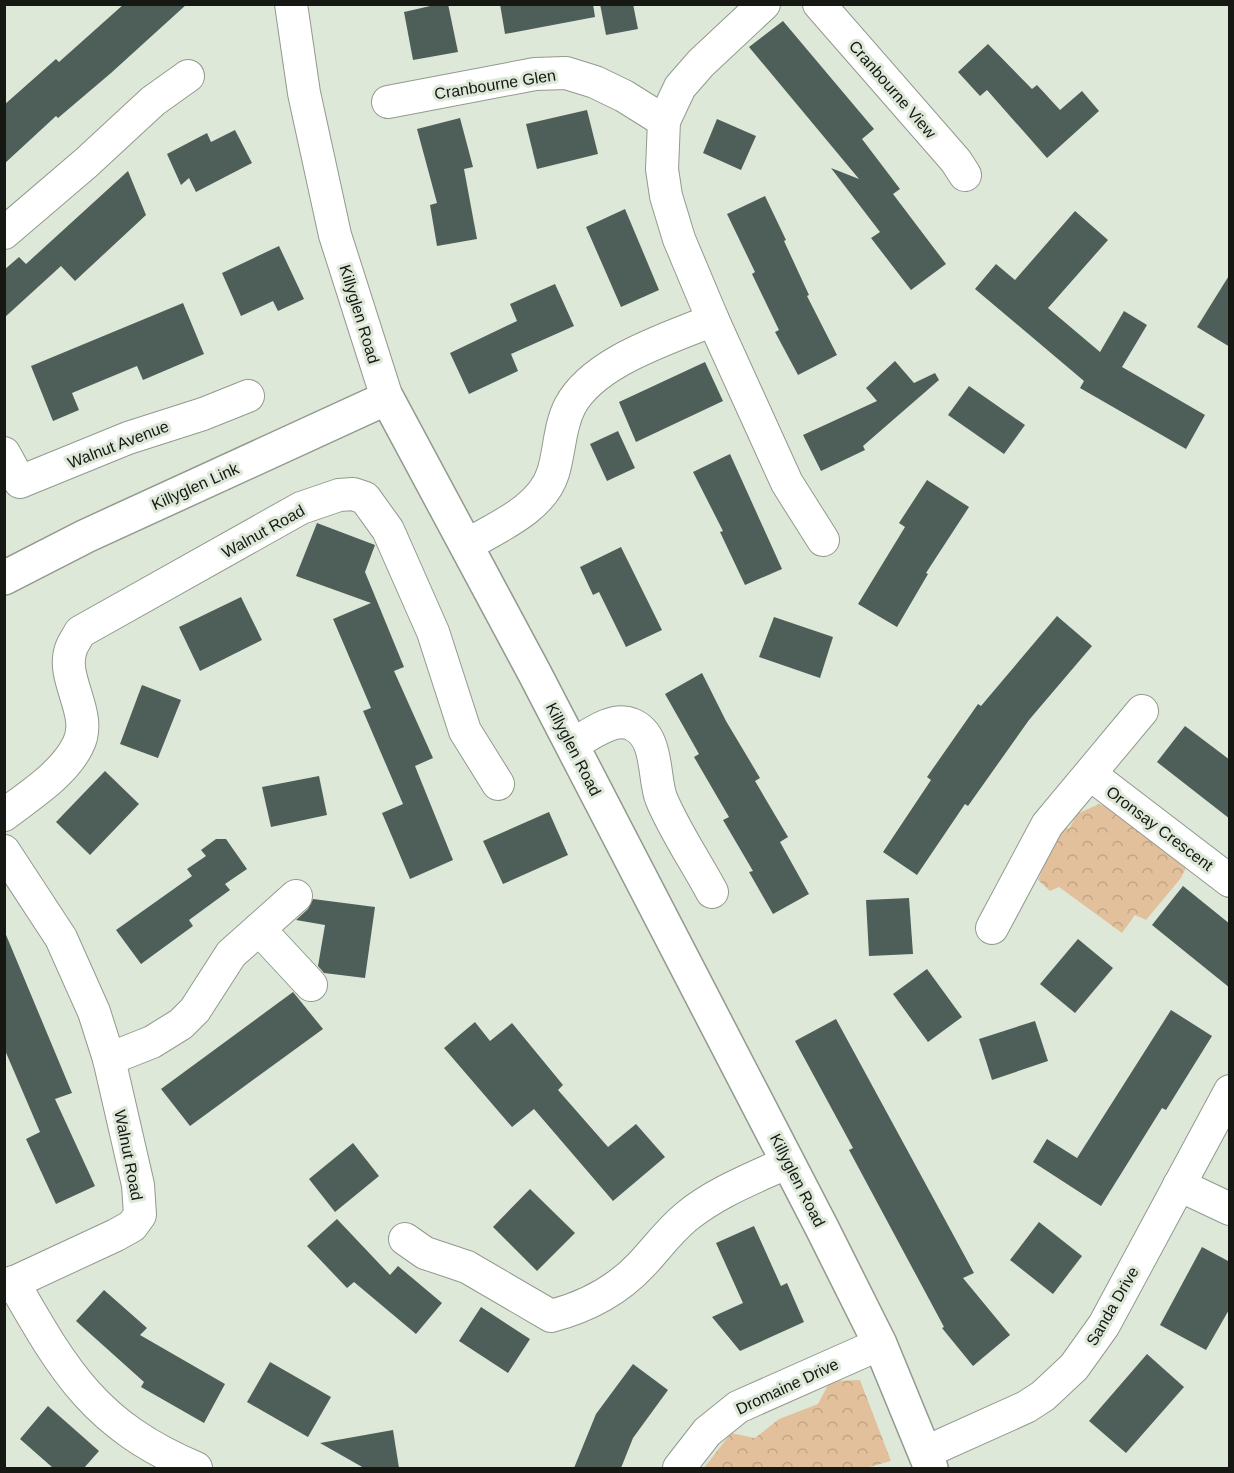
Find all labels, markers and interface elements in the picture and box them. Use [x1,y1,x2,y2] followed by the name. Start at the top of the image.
[846,37,940,142] street label: Cranbourne View
[433,66,557,102] street label: Cranbourne Glen
[336,263,383,366] street label: Killyglen Road
[65,417,171,472] street label: Walnut Avenue
[149,459,242,513] street label: Killyglen Link
[219,502,308,561] street label: Walnut Road
[543,700,604,799] street label: Killyglen Road
[1103,783,1217,874] street label: Oronsay Crescent
[111,1108,146,1202] street label: Walnut Road
[767,1131,828,1230] street label: Killyglen Road
[1083,1264,1142,1349] street label: Sanda Drive
[733,1355,841,1418] street label: Dromaine Drive

